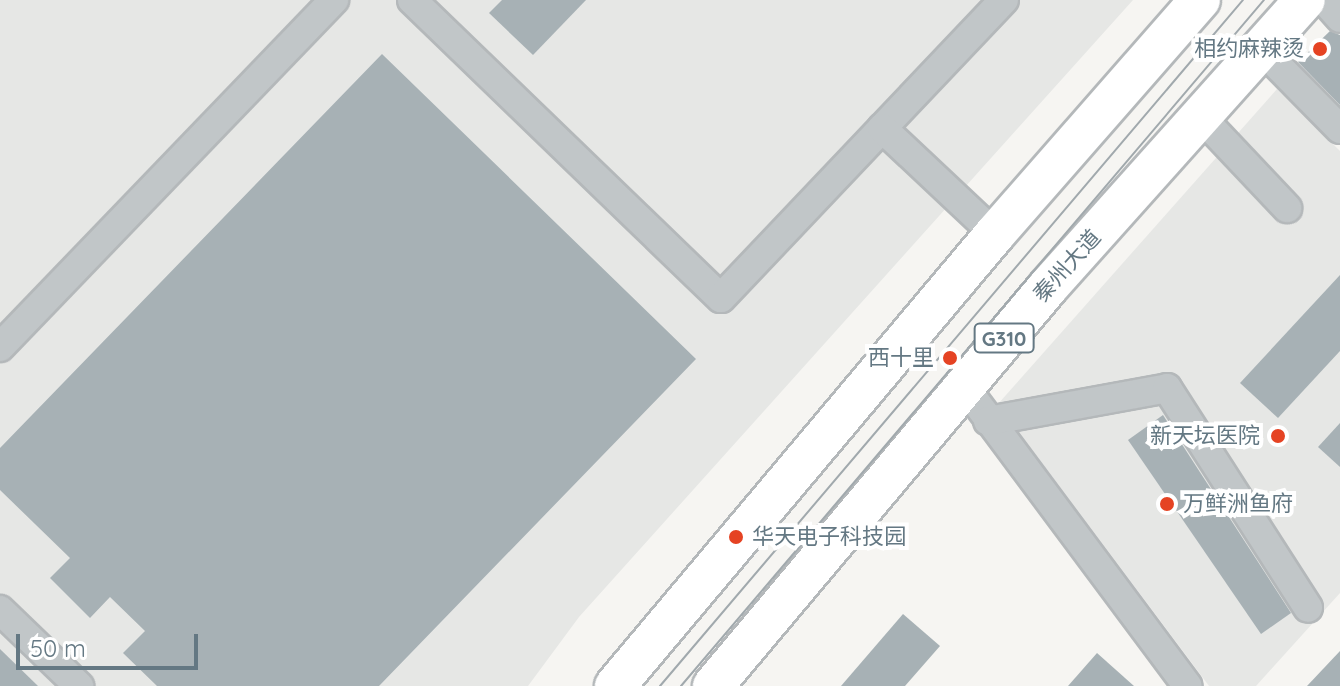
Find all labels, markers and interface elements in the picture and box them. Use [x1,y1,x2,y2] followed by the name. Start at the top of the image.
[1194,36,1304,62] place label: 相约麻辣烫
[1311,40,1329,58] marker: 相约麻辣烫
[1028,224,1106,308] street label: 秦州大道
[972,322,1036,354] road number: G310
[868,345,934,371] place label: 西十里
[941,349,959,367] marker: 西十里
[1150,423,1260,449] place label: 新天坛医院
[1267,425,1289,447] marker: 新天坛医院
[1183,491,1293,517] place label: 万鲜洲鱼府
[1158,495,1176,513] marker: 万鲜洲鱼府
[752,524,906,550] place label: 华天电子科技园
[727,528,745,546] marker: 华天电子科技园
[20,618,202,668] scale bar
[30,633,86,663] text: 50 m

